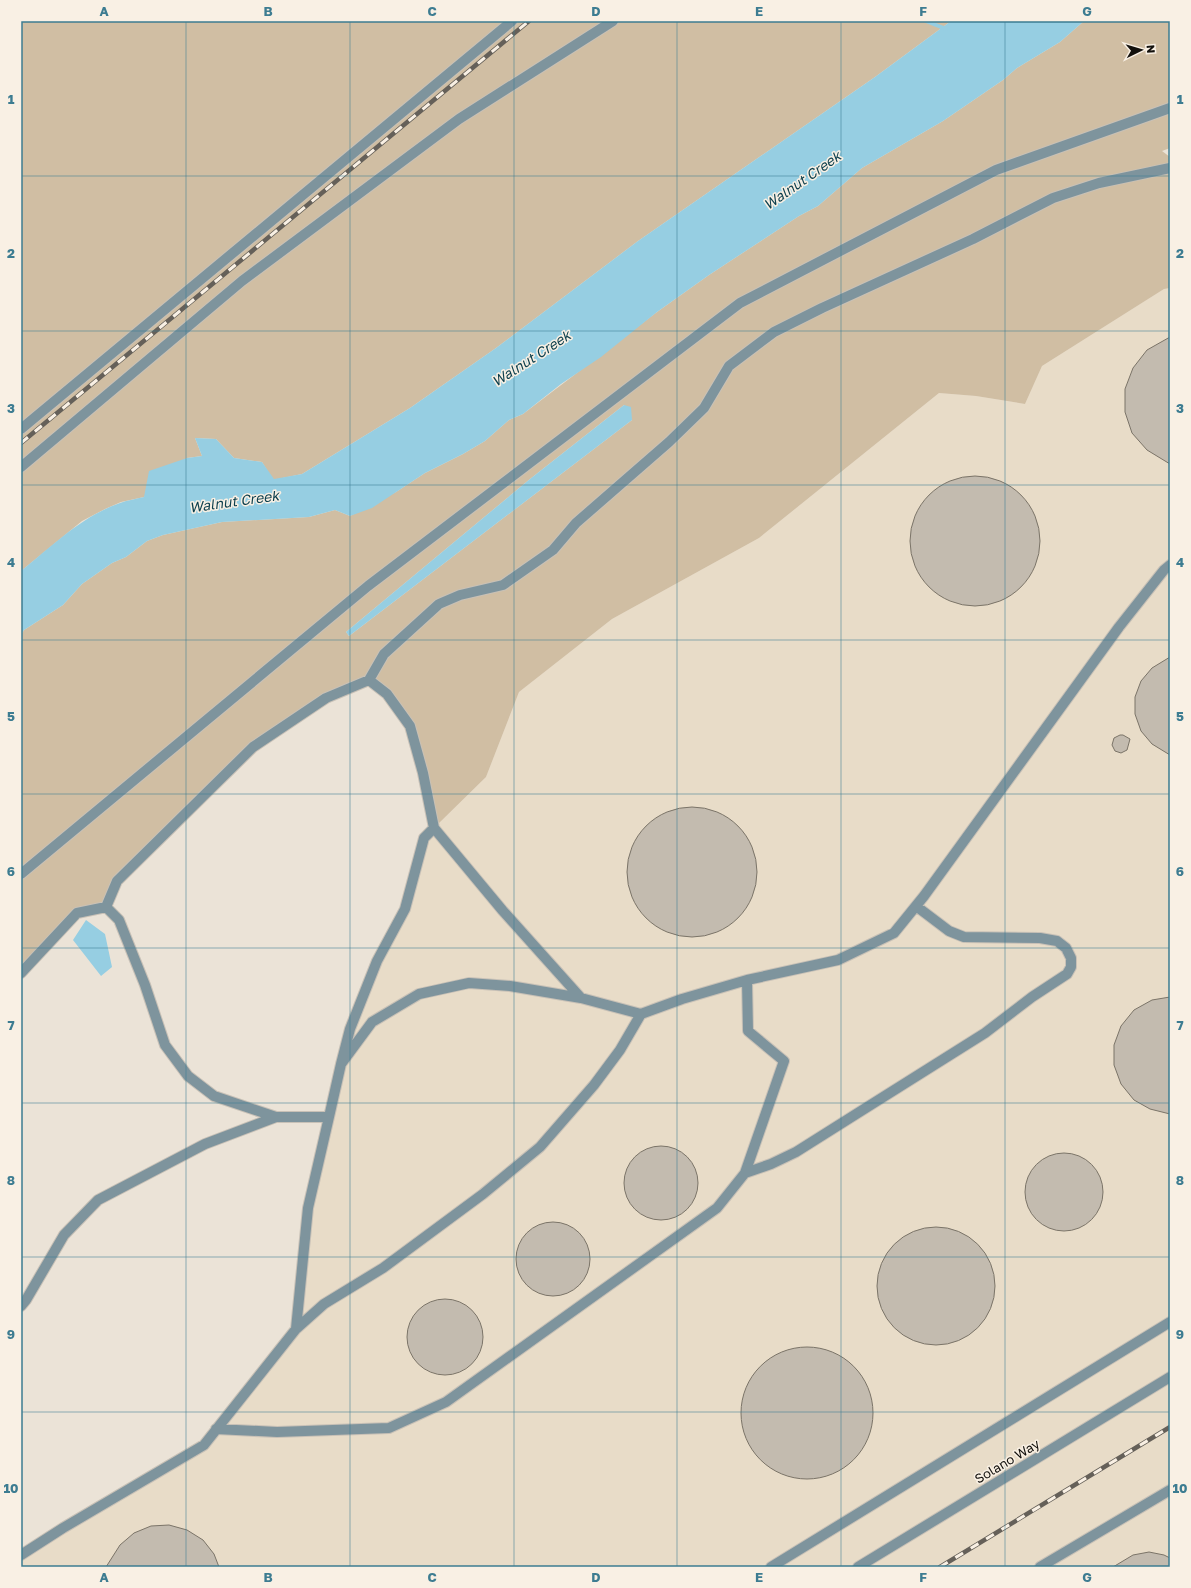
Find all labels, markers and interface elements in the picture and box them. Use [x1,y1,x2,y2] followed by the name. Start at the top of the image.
[99,3,109,19] text: A
[263,3,273,19] text: B
[427,3,437,19] text: C
[591,3,601,19] text: D
[755,3,763,19] text: E
[919,3,927,19] text: F
[1082,3,1092,19] text: G
[1121,30,1161,70] north arrow
[1145,44,1158,54] text: N
[8,91,15,107] text: 1
[1177,91,1184,107] text: 1
[760,146,846,213] water label: Walnut Creek
[7,245,15,261] text: 2
[1176,245,1184,261] text: 2
[488,325,575,390] water label: Walnut Creek
[7,400,15,416] text: 3
[1176,400,1184,416] text: 3
[188,486,282,516] water label: Walnut Creek
[7,554,15,570] text: 4
[1176,554,1184,570] text: 4
[7,708,15,724] text: 5
[1176,708,1184,724] text: 5
[7,863,15,879] text: 6
[1176,863,1184,879] text: 6
[7,1017,15,1033] text: 7
[1176,1017,1184,1033] text: 7
[7,1172,15,1188] text: 8
[1176,1172,1184,1188] text: 8
[7,1326,15,1342] text: 9
[1176,1326,1184,1342] text: 9
[972,1435,1043,1487] street label: Solano Way
[3,1480,19,1496] text: 10
[1172,1480,1188,1496] text: 10
[99,1569,109,1585] text: A
[263,1569,273,1585] text: B
[427,1569,437,1585] text: C
[591,1569,601,1585] text: D
[755,1569,763,1585] text: E
[919,1569,927,1585] text: F
[1082,1569,1092,1585] text: G

